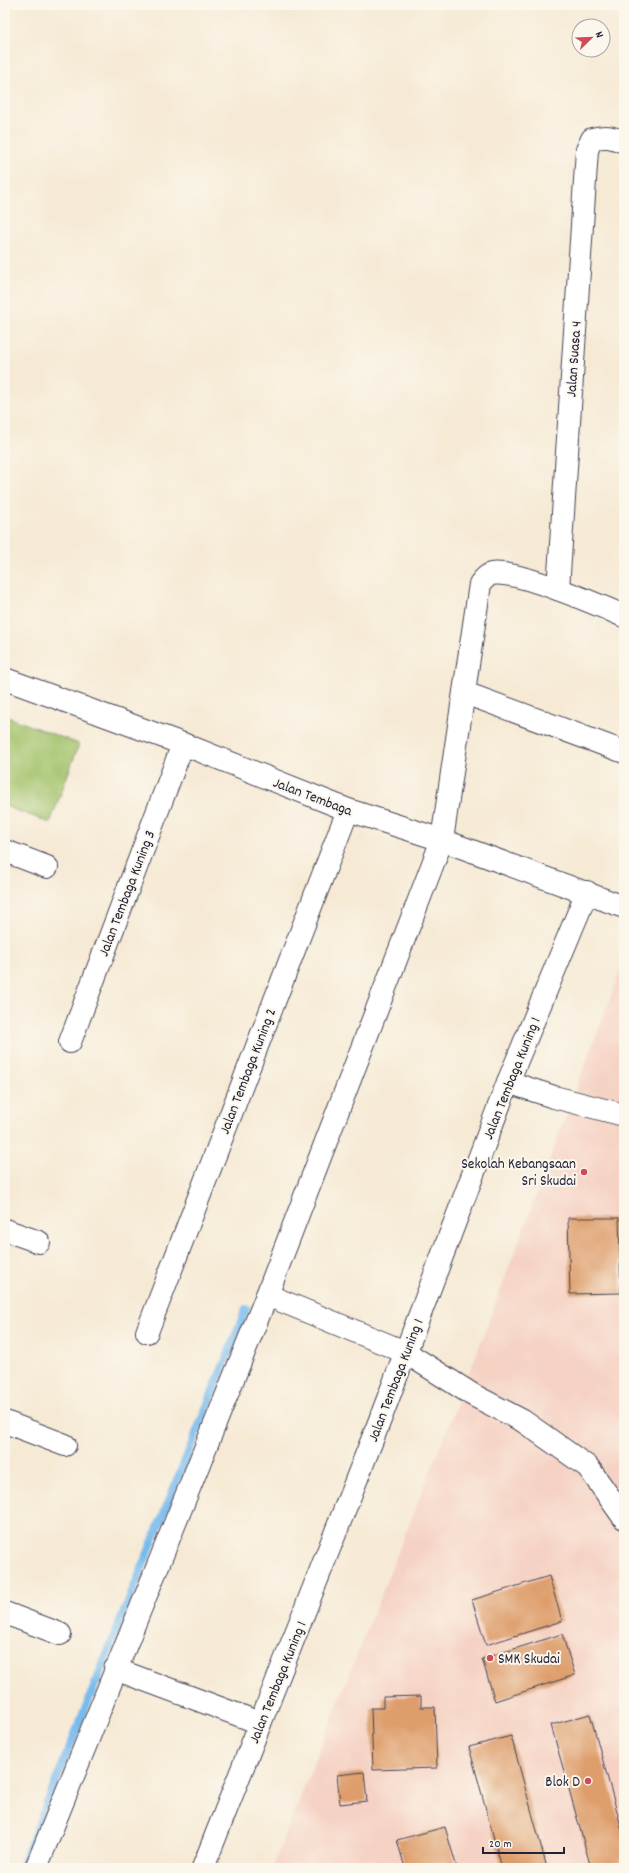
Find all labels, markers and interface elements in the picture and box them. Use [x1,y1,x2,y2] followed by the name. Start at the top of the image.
[571,18,611,58] north arrow
[590,29,607,41] text: N
[561,320,589,398] street label: Jalan Suasa 4
[269,773,356,823] street label: Jalan Tembaga
[94,827,162,960] street label: Jalan Tembaga Kuning 3
[215,1005,283,1138] street label: Jalan Tembaga Kuning 2
[478,1014,547,1143] street label: Jalan Tembaga Kuning 1
[461,1154,576,1193] place label: Sekolah Kebangsaan Sri Skudai
[579,1167,589,1177] marker: Sekolah Kebangsaan Sri Skudai
[363,1316,430,1445] street label: Jalan Tembaga Kuning 1
[244,1618,313,1747] street label: Jalan Tembaga Kuning 1
[498,1649,560,1671] place label: SMK Skudai
[485,1653,495,1663] marker: SMK Skudai
[545,1772,580,1794] place label: Blok D
[583,1776,593,1786] marker: Blok D
[483,1829,564,1855] scale bar
[489,1836,512,1853] text: 20 m

